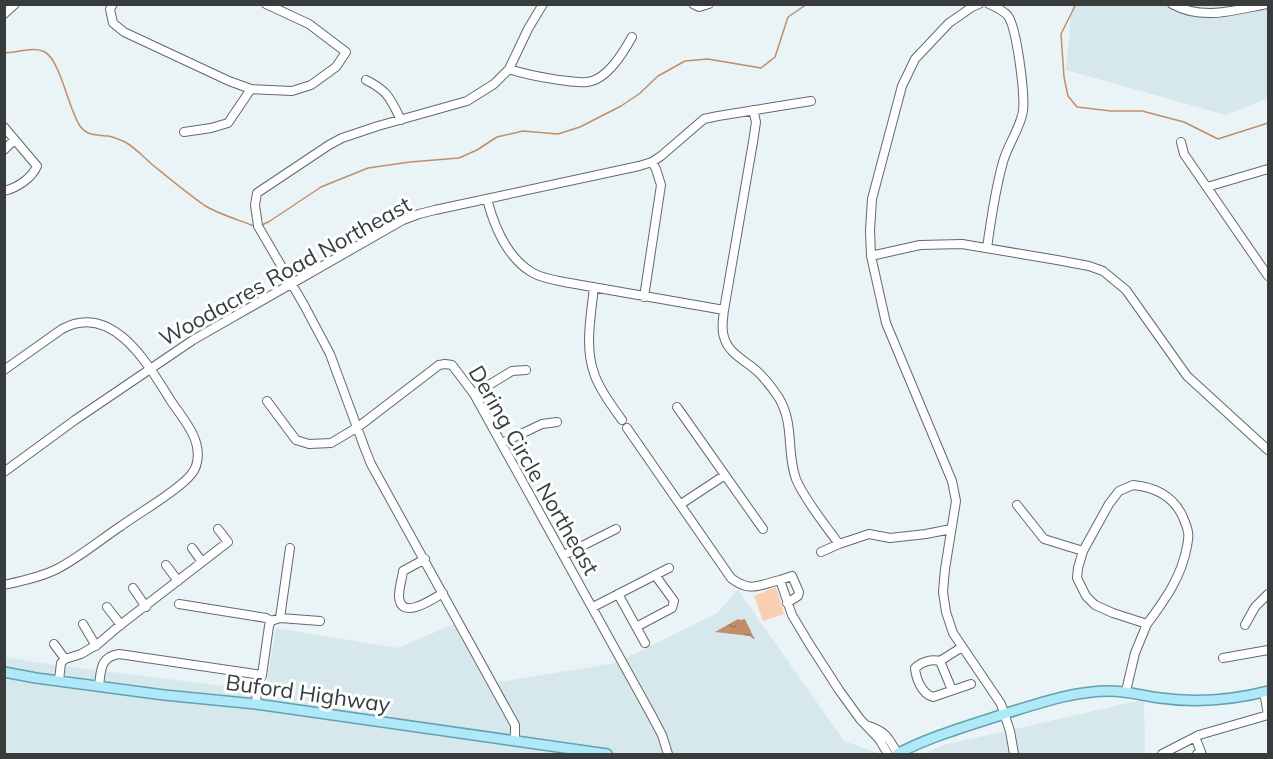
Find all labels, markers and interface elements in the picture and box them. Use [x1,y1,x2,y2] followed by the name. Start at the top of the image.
[154,190,416,352] street label: Woodacres Road Northeast
[463,360,606,580] street label: Dering Circle Northeast
[224,668,392,718] street label: Buford Highway

